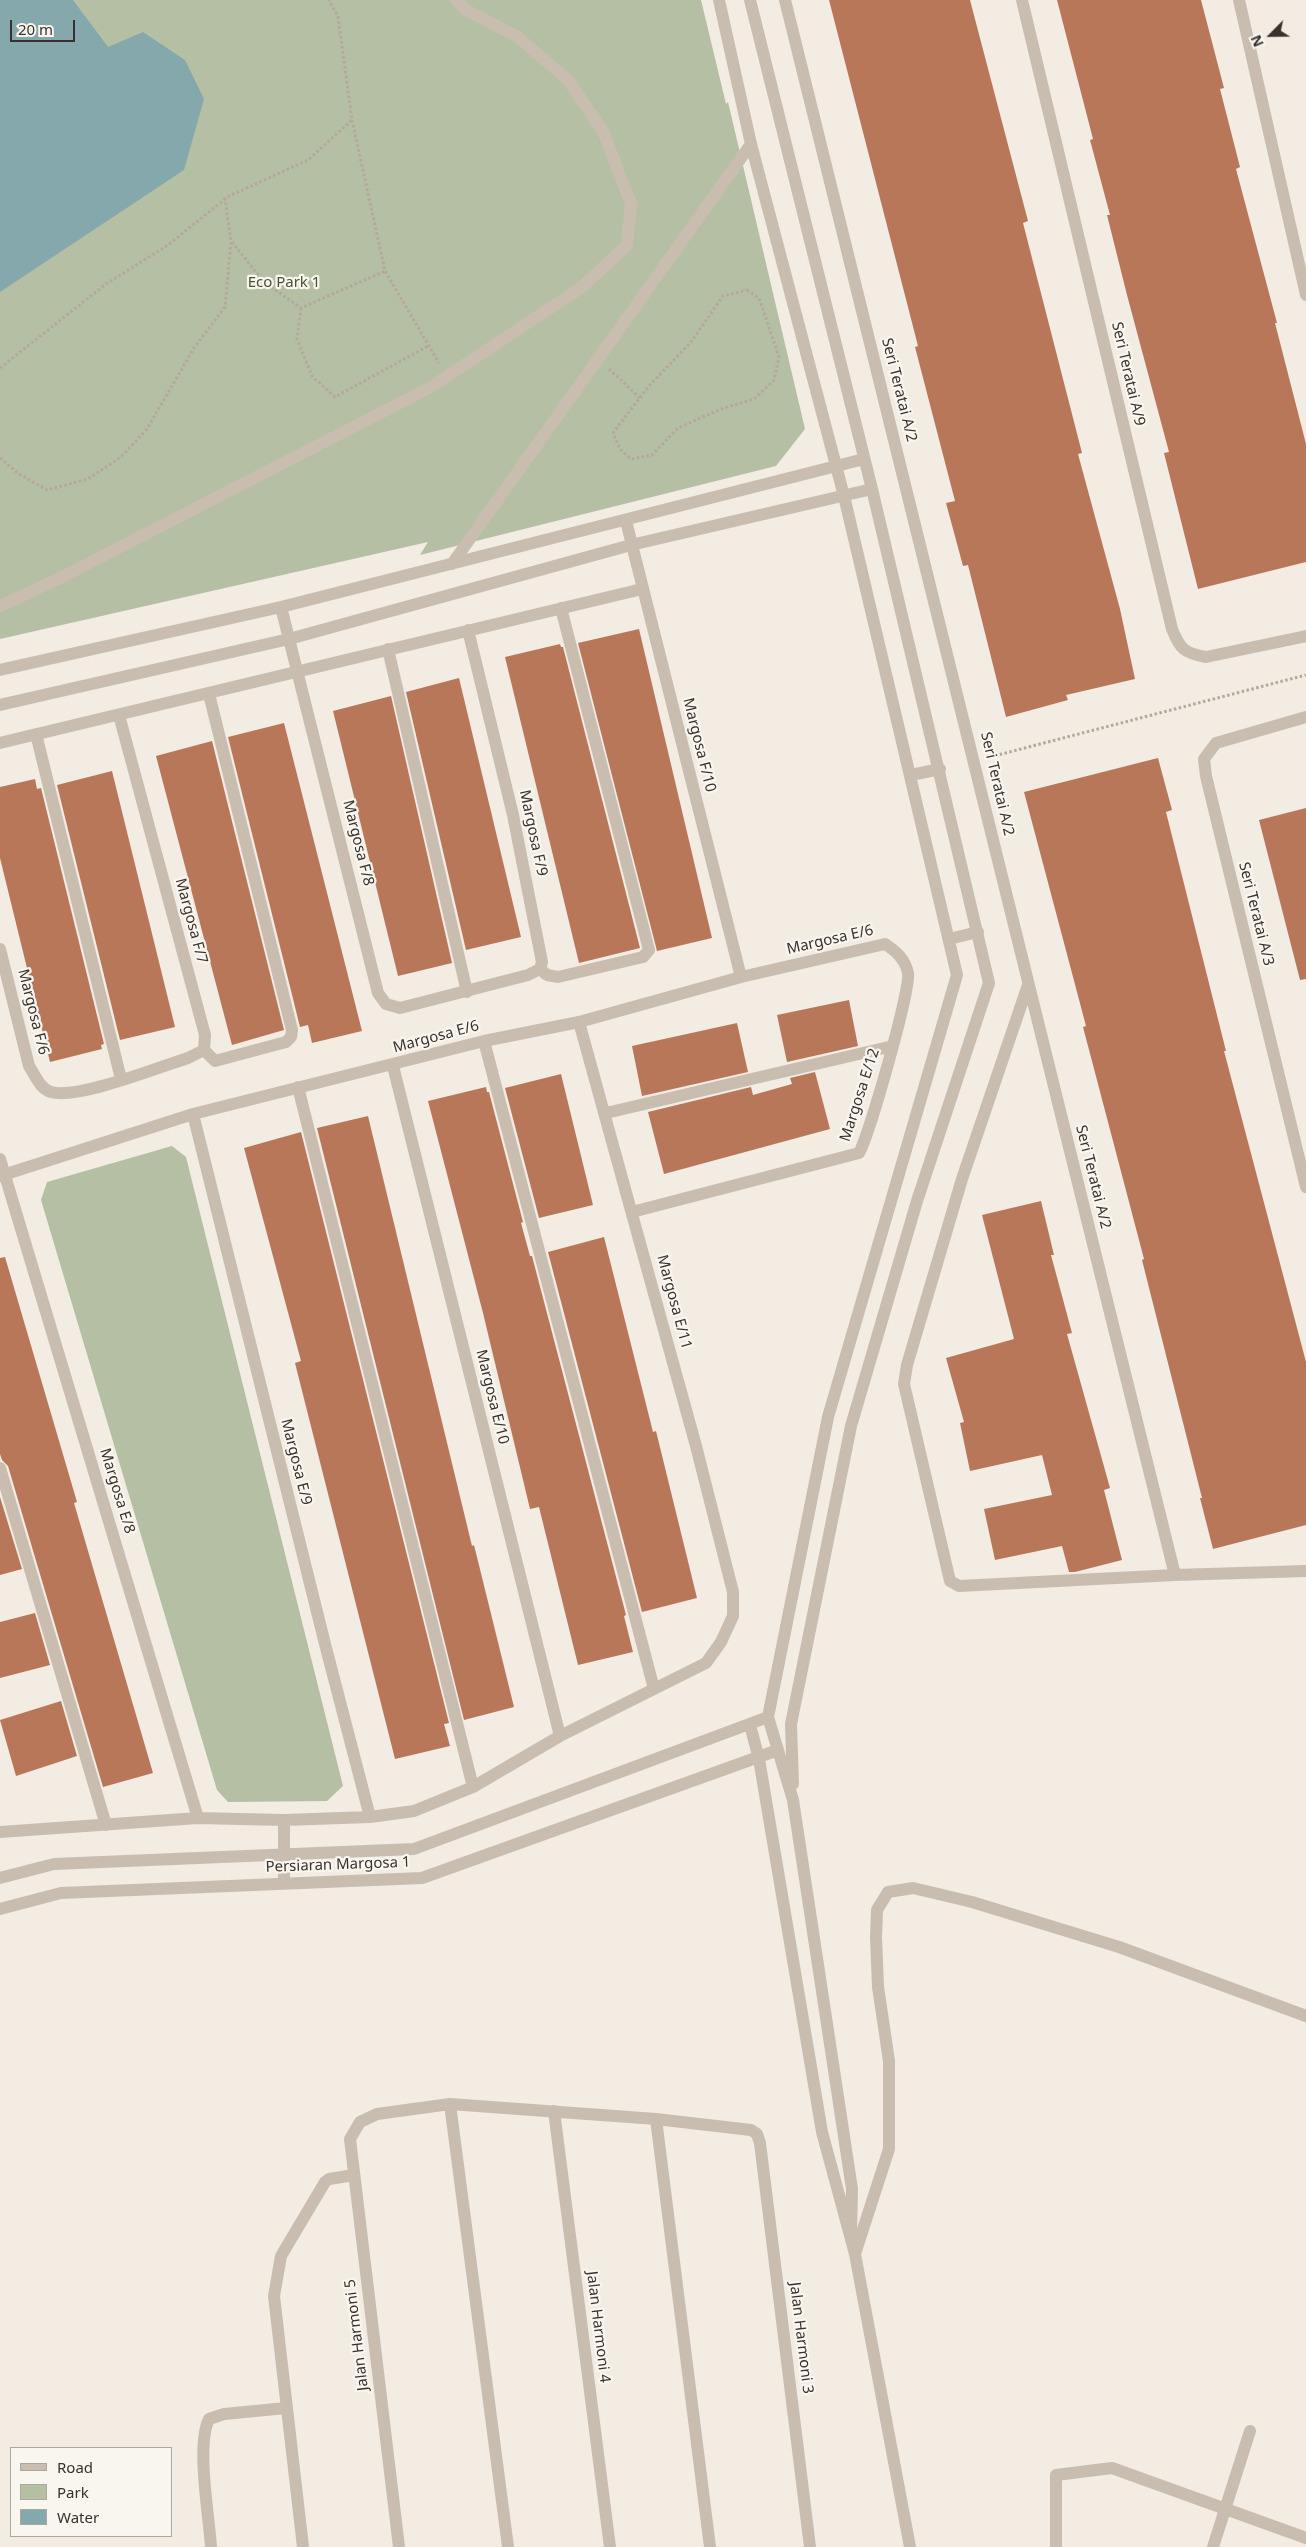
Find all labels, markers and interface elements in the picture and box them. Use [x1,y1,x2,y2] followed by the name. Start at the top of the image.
[12,10,78,42] scale bar
[1246,10,1296,60] north arrow
[18,19,53,39] text: 20 m
[1246,32,1268,50] text: N
[248,274,320,292] park label: Eco Park 1
[1107,320,1149,428] street label: Seri Teratai A/9
[877,336,921,444] street label: Seri Teratai A/2
[679,696,719,794] street label: Margosa F/10
[976,730,1018,838] street label: Seri Teratai A/2
[515,788,551,878] street label: Margosa F/9
[339,798,377,888] street label: Margosa F/8
[1234,860,1278,968] street label: Seri Teratai A/3
[171,876,211,966] street label: Margosa F/7
[785,921,875,959] street label: Margosa E/6
[14,967,52,1057] street label: Margosa F/6
[391,1017,481,1057] street label: Margosa E/6
[836,1046,884,1144] street label: Margosa E/12
[1071,1123,1115,1231] street label: Seri Teratai A/2
[653,1253,695,1351] street label: Margosa E/11
[472,1348,512,1446] street label: Margosa E/10
[277,1417,315,1507] street label: Margosa E/9
[95,1446,139,1536] street label: Margosa E/8
[265,1853,411,1877] street label: Persiaran Margosa 1
[582,2270,614,2384] street label: Jalan Harmoni 4
[341,2278,373,2392] street label: Jalan Harmoni 5
[785,2281,817,2395] street label: Jalan Harmoni 3
[10,2447,172,2537] legend
[57,2457,93,2477] text: Road
[57,2482,89,2502] text: Park
[57,2507,99,2527] text: Water

